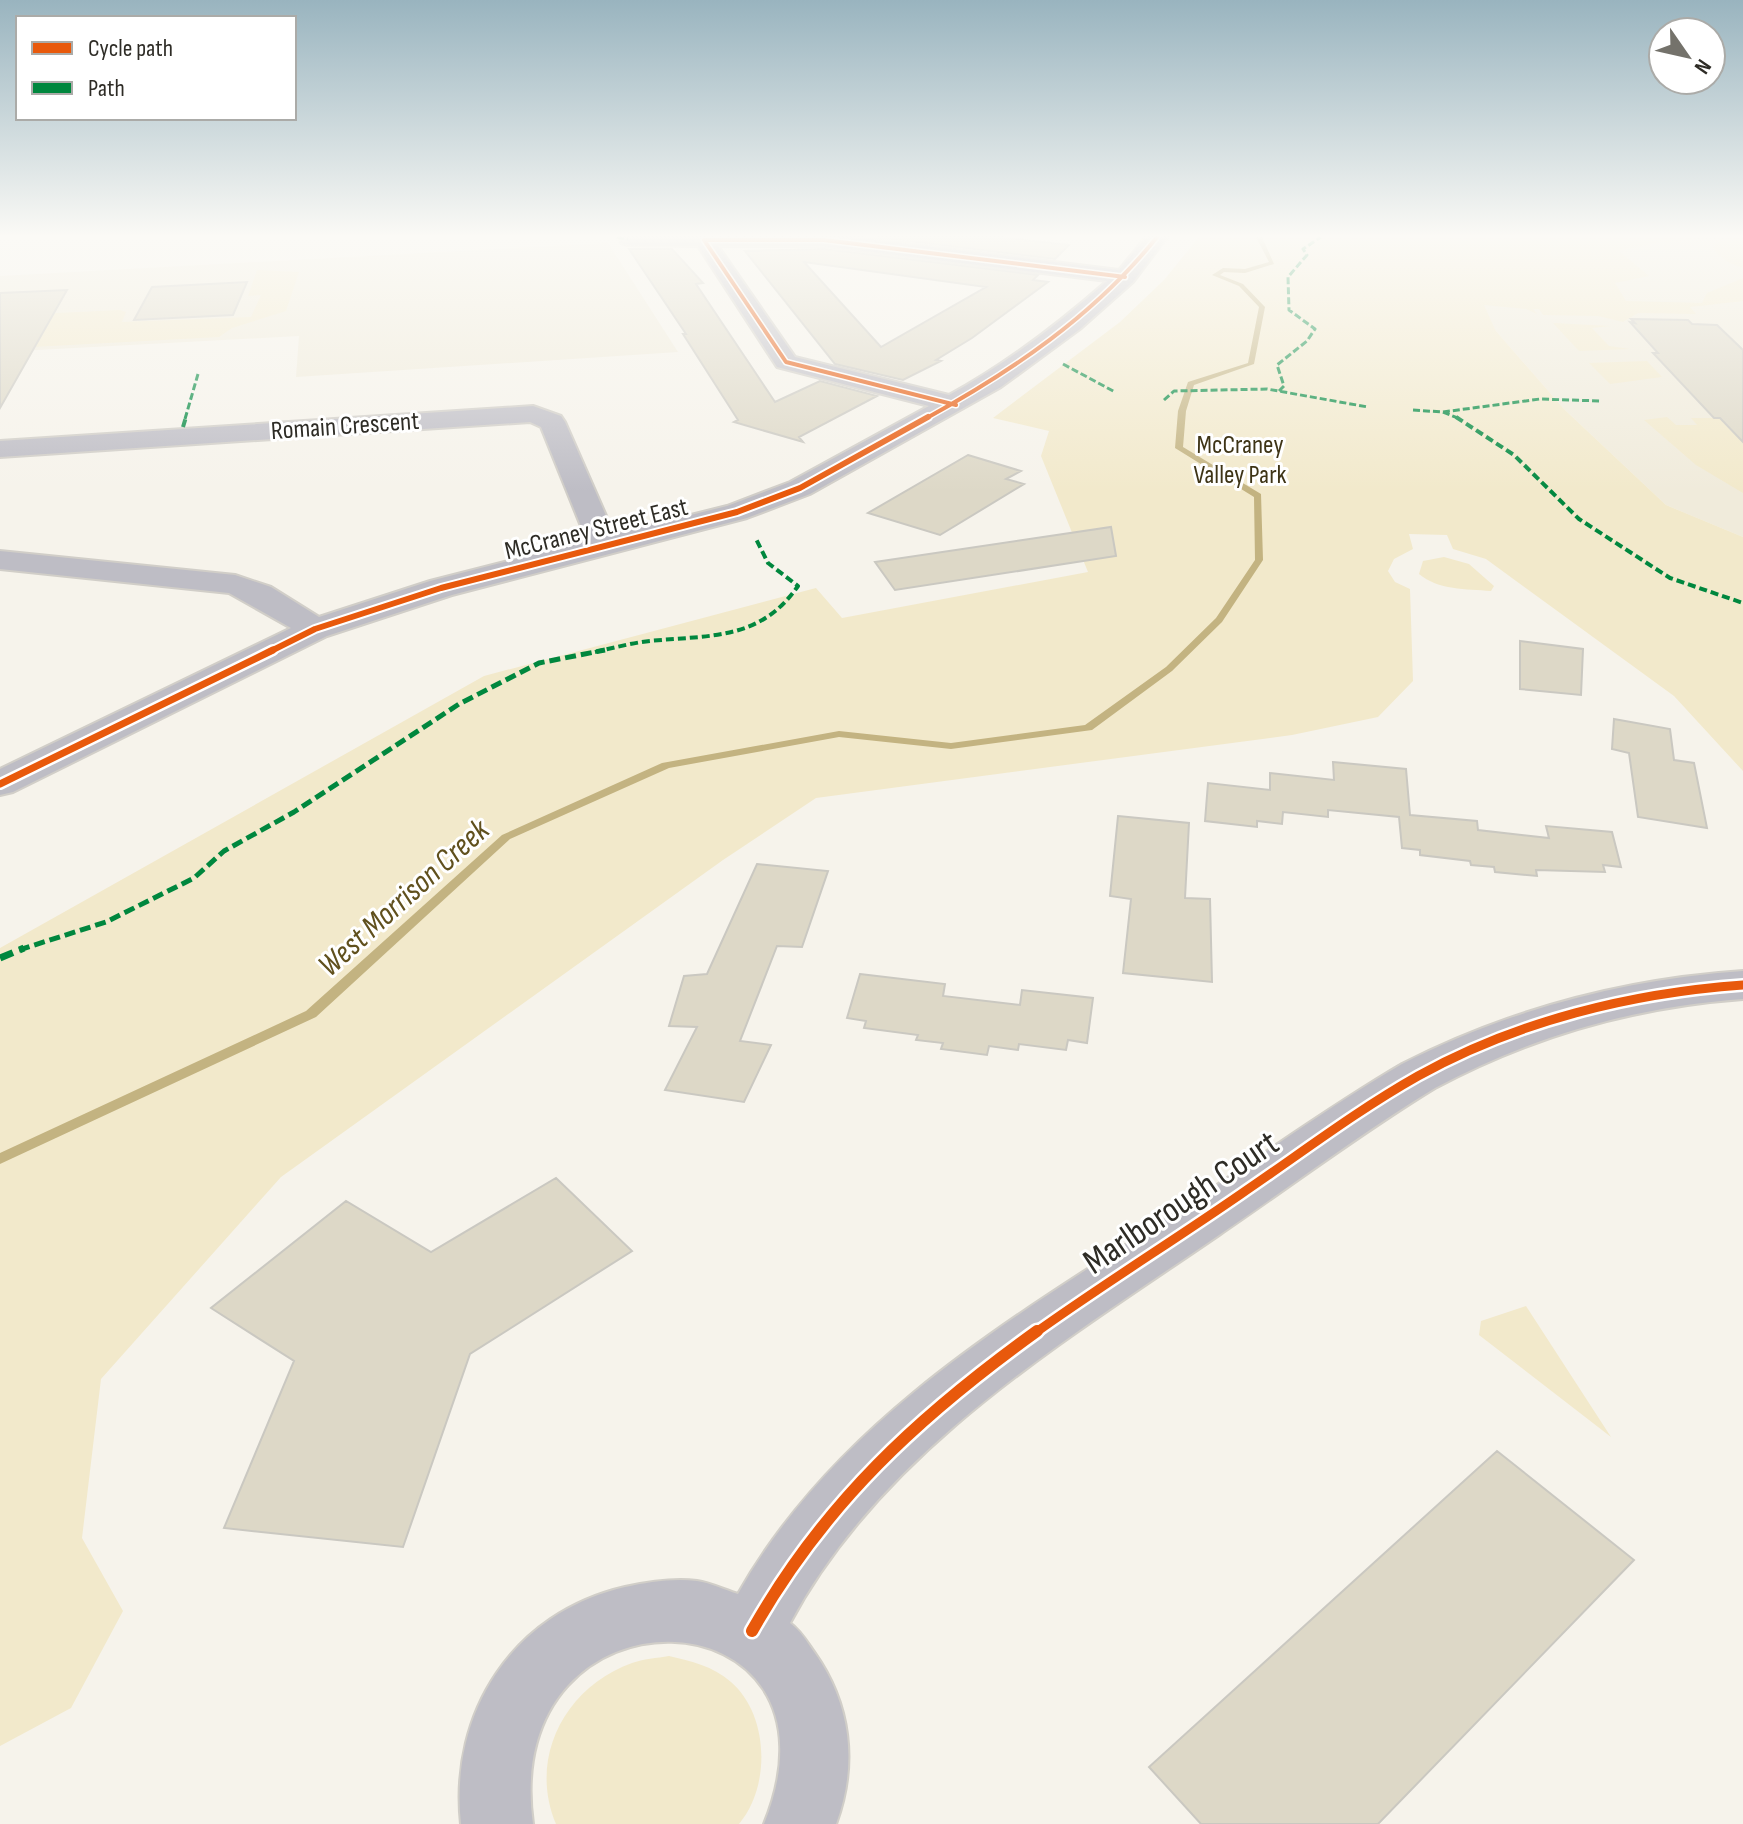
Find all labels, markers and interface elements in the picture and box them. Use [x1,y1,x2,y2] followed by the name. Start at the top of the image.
[16,16,296,120] legend
[1647,16,1727,96] north arrow
[88,34,173,63] text: Cycle path
[1688,54,1717,79] text: N
[88,74,125,103] text: Path
[270,406,420,447] street label: Romain Crescent
[1193,430,1287,491] park label: McCraney Valley Park
[502,492,691,567] street label: McCraney Street East
[310,810,498,985] water label: West Morrison Creek
[1076,1122,1287,1284] street label: Marlborough Court

